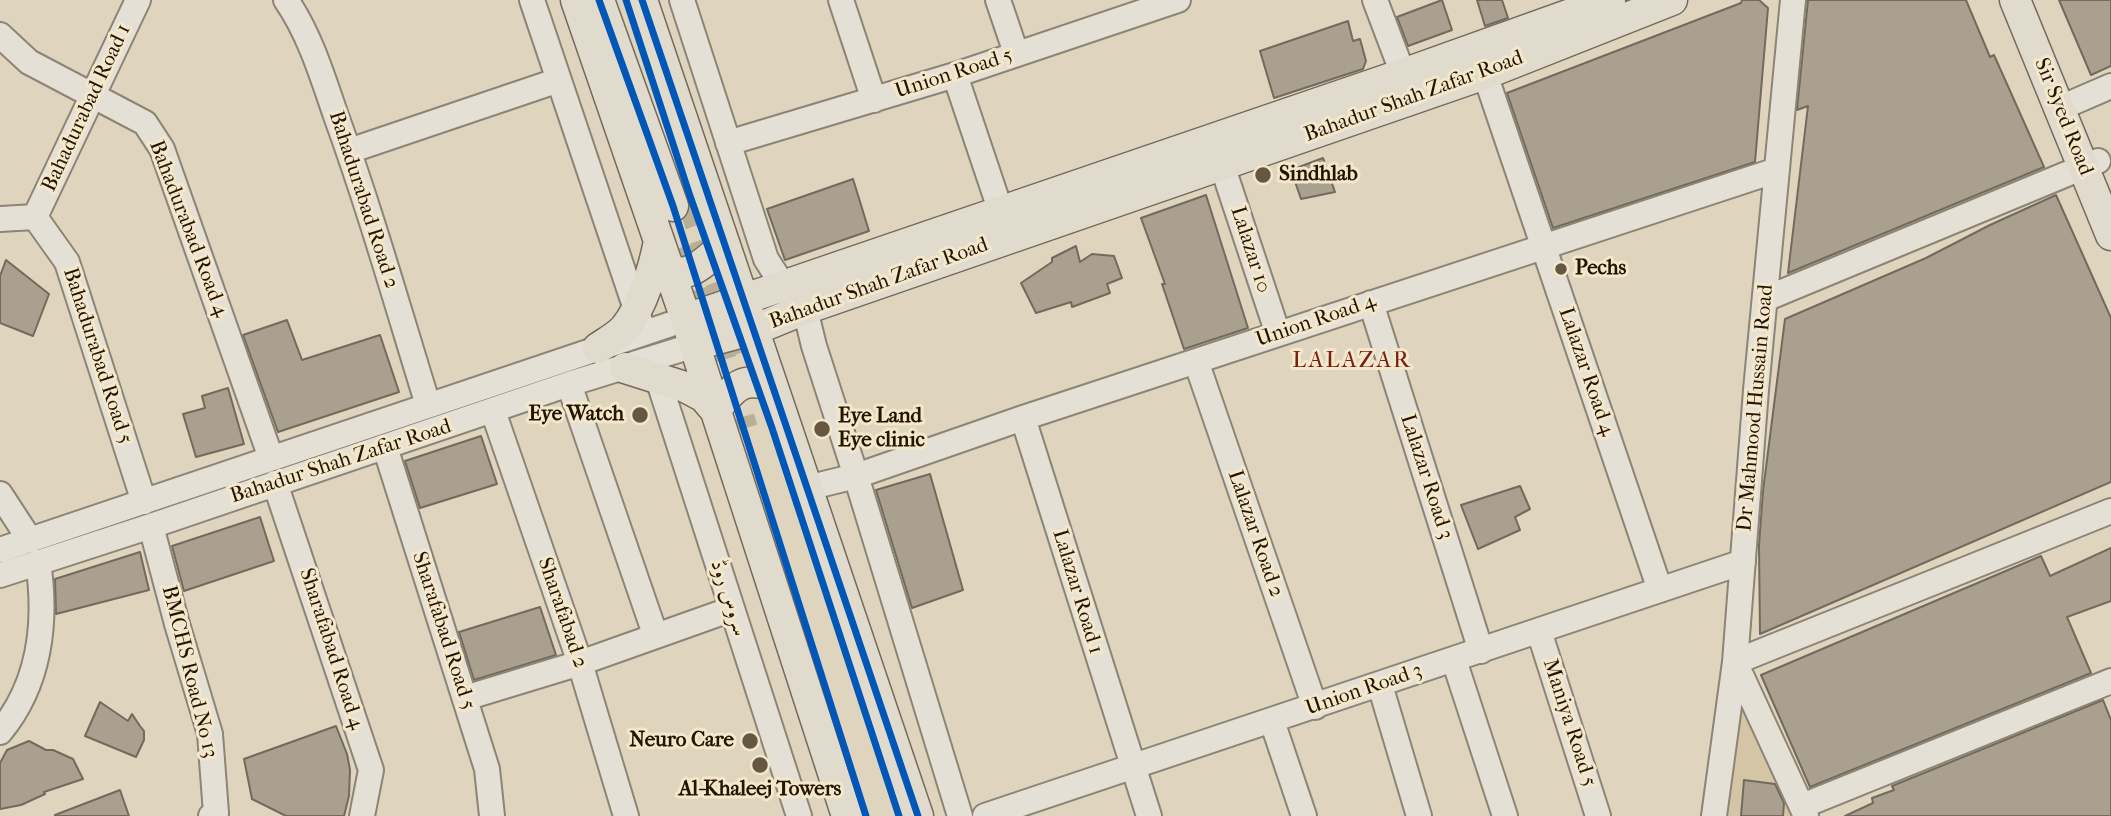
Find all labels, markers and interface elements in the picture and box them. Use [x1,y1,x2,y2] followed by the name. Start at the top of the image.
[37,20,137,196] street label: Bahadurabad Road 1
[892,43,1016,105] street label: Union Road 5
[1301,46,1527,148] street label: Bahadur Shah Zafar Road
[2028,55,2098,179] street label: Sir Syed Road
[322,108,404,292] street label: Bahadurabad Road 2
[143,137,233,321] street label: Bahadurabad Road 4
[1279,162,1358,188] place label: Sindhlab
[1253,165,1273,185] marker: Sindhlab
[1224,204,1276,296] street label: Lalazar 10
[766,233,992,335] street label: Bahadur Shah Zafar Road
[1575,256,1626,282] place label: Pechs
[1553,261,1569,277] marker: Pechs
[57,265,137,447] street label: Bahadurabad Road 5
[1733,283,1779,533] street label: Dr Mahmood Hussain Road
[1253,289,1379,353] street label: Union Road 4
[1552,305,1620,439] street label: Lalazar Road 4
[1293,347,1411,375] district label: LALAZAR
[529,402,624,428] place label: Eye Watch
[838,404,925,454] place label: Eye Land Eye clinic
[630,405,650,425] marker: Eye Watch
[1394,411,1458,543] street label: Lalazar Road 3
[227,414,455,510] street label: Bahadur Shah Zafar Road
[812,419,832,439] marker: Eye Land Eye clinic
[1222,467,1288,601] street label: Lalazar Road 2
[1046,527,1108,657] street label: Lalazar Road 1
[406,549,480,713] street label: Sharafabad Road 5
[531,554,593,672] street label: Sharafabad 2
[704,557,752,639] street label: سروس روڈ
[293,565,369,733] street label: Sharafabad Road 4
[155,583,223,761] street label: BMCHS Road No 13
[1537,656,1601,790] street label: Maniya Road 5
[1302,658,1426,722] street label: Union Road 3
[629,728,734,754] place label: Neuro Care
[740,731,760,751] marker: Neuro Care
[750,755,770,775] marker: Al-Khaleej Towers
[679,777,841,803] place label: Al-Khaleej Towers

